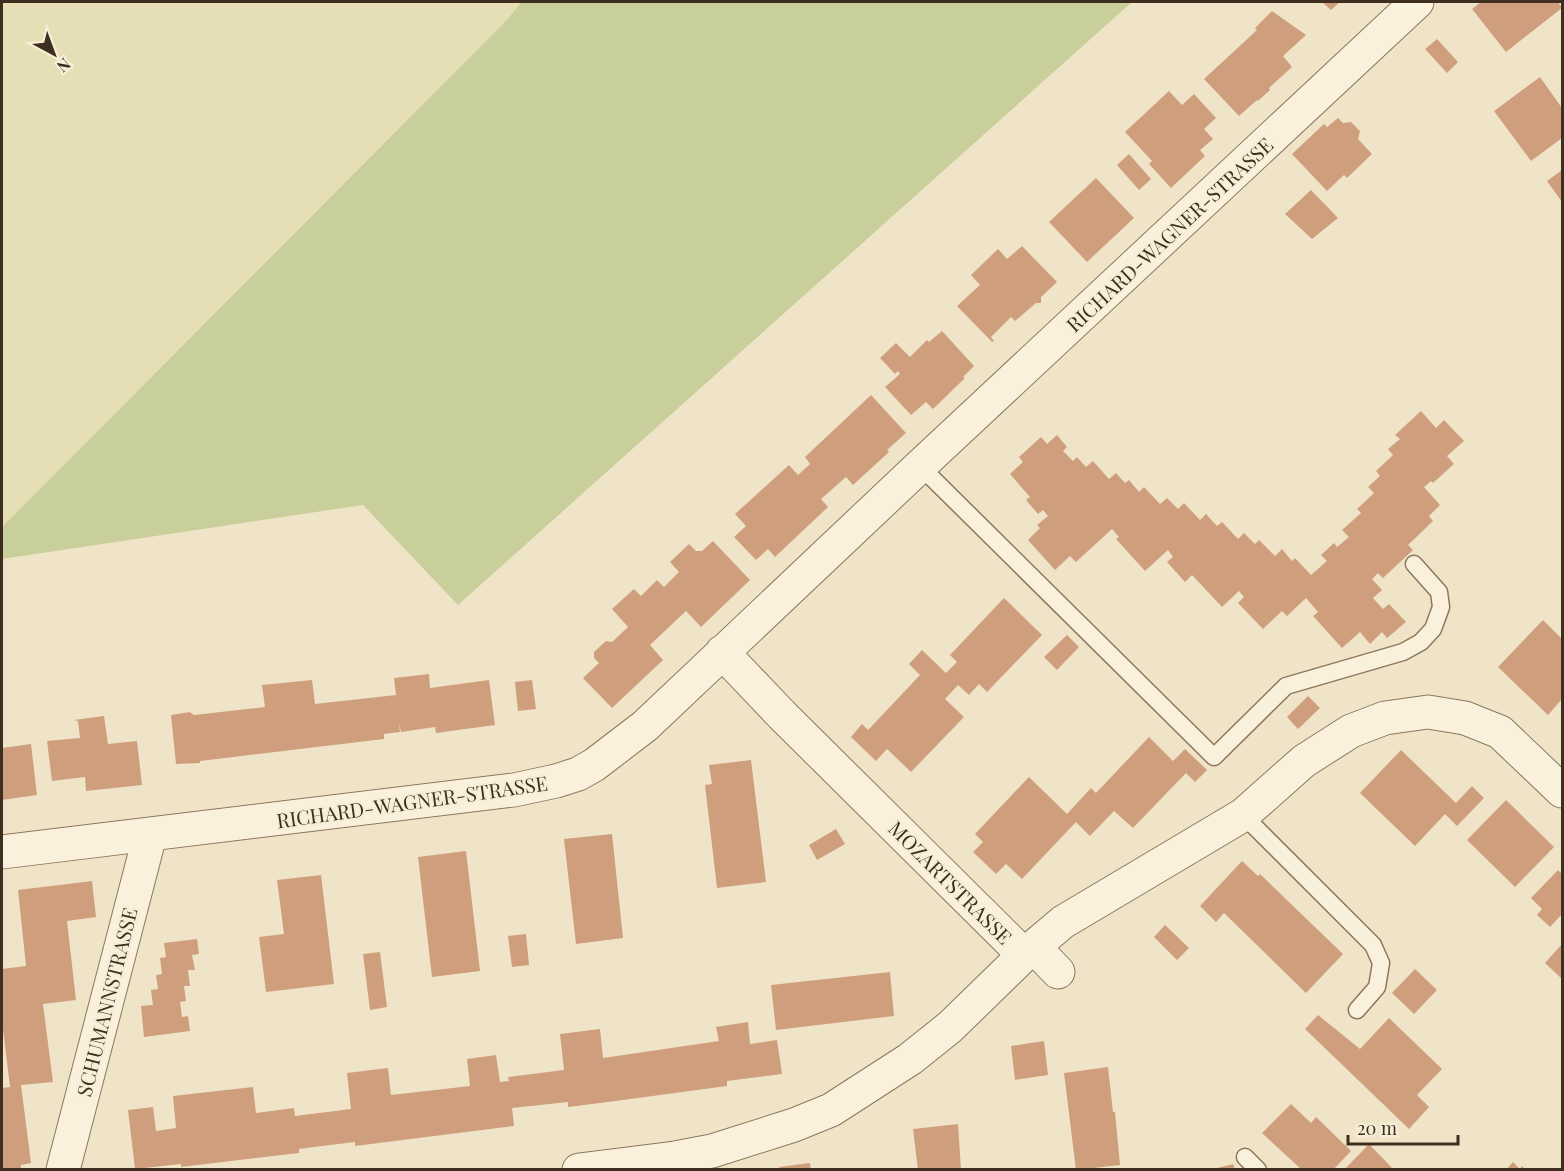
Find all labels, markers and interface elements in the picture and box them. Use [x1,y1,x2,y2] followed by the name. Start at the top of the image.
[24,24,84,84] north arrow
[53,54,75,78] text: N
[1060,131,1278,337] street label: RICHARD-WAGNER-STRASSE
[275,769,549,833] street label: RICHARD-WAGNER-STRASSE
[883,814,1019,950] street label: MOZARTSTRASSE
[69,905,143,1099] street label: SCHUMANNSTRASSE
[1348,1108,1458,1146] scale bar
[1357,1116,1397,1140] text: 20 m

